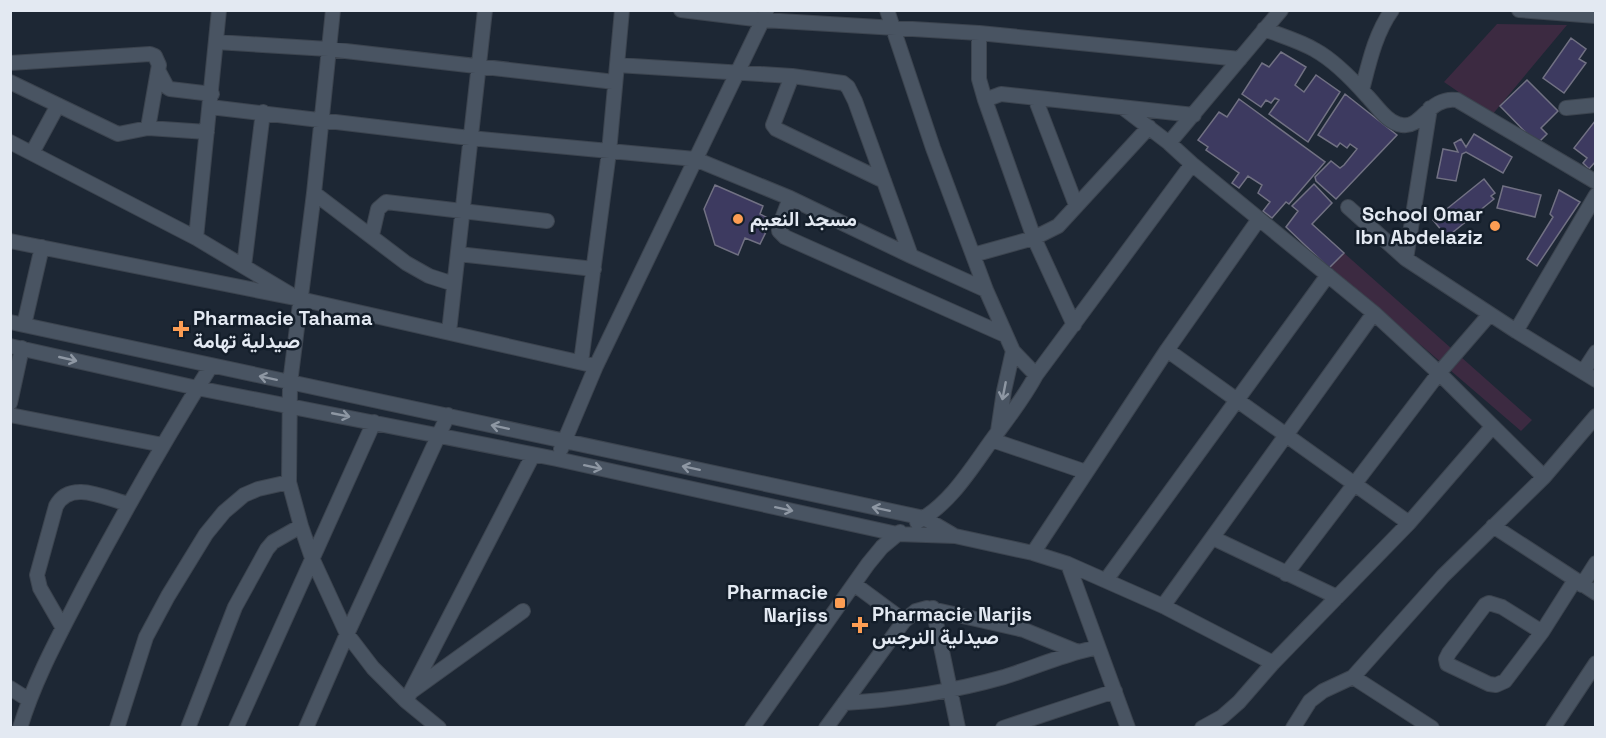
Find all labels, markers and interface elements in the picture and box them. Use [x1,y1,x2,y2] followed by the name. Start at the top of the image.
[1355,201,1483,250] place label: School Omar Ibn Abdelaziz
[750,206,857,232] place label: مسجد النعيم
[731,212,745,226] marker: مسجد النعيم
[1488,219,1502,233] marker: School Omar Ibn Abdelaziz
[193,305,373,354] place label: Pharmacie Tahama صيدلية تهامة
[174,322,188,336] marker: Pharmacie Tahama صيدلية تهامة
[58,353,77,365] one-way arrow
[259,372,278,383] one-way arrow
[998,380,1009,400] one-way arrow
[330,410,350,421] one-way arrow
[491,421,510,432] one-way arrow
[583,462,603,473] one-way arrow
[681,462,701,473] one-way arrow
[872,503,891,514] one-way arrow
[774,504,793,516] one-way arrow
[727,579,828,628] place label: Pharmacie Narjiss
[833,596,847,610] marker: Pharmacie Narjiss
[872,601,1032,650] place label: Pharmacie Narjis صيدلية النرجس
[853,618,867,632] marker: Pharmacie Narjis صيدلية النرجس

